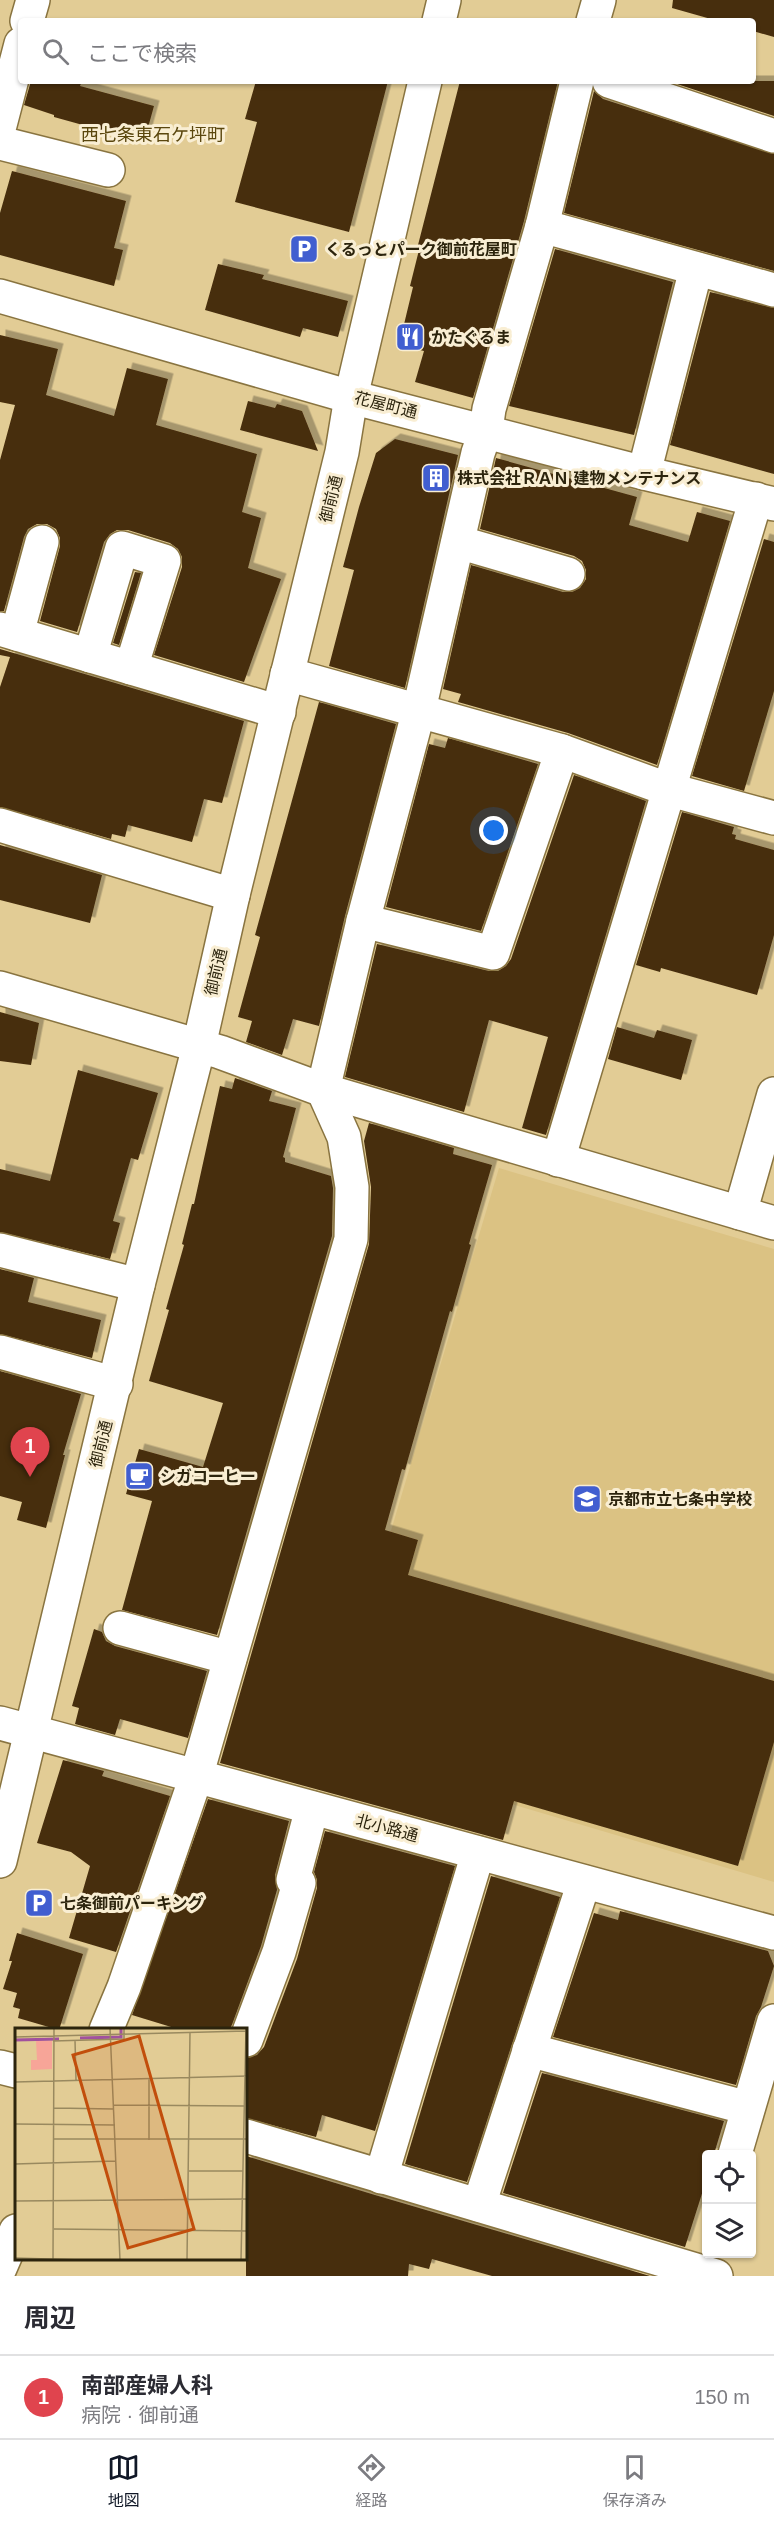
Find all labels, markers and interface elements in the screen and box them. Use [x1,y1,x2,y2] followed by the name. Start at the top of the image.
[18,18,756,84] search box
[39,35,72,68] icon: search
[87,41,197,66] text: ここで検索
[81,125,225,145] district label: 西七条東石ケ坪町
[288,233,320,265] parking icon: くるっとパーク御前花屋町
[325,241,517,258] place label: くるっとパーク御前花屋町
[394,321,426,353] restaurant icon: かたぐるま
[431,329,511,346] place label: かたぐるま
[353,389,419,421] street label: 花屋町通
[420,462,452,494] building icon: 株式会社ＲＡＮ 建物メンテナンス
[457,469,701,487] place label: 株式会社ＲＡＮ 建物メンテナンス
[317,474,345,524] street label: 御前通
[479,816,508,845] your location
[202,947,230,997] street label: 御前通
[87,1419,115,1469] street label: 御前通
[10,1428,50,1477] pin: 1
[123,1460,155,1492] cafe icon: シガコーヒー
[160,1468,256,1485] place label: シガコーヒー
[571,1483,603,1515] school or university icon: 京都市立七条中学校
[608,1491,752,1508] place label: 京都市立七条中学校
[354,1812,420,1844] street label: 北小路通
[23,1887,55,1919] parking icon: 七条御前パーキング
[60,1894,204,1912] place label: 七条御前パーキング
[15,2028,248,2261] inset map
[702,2150,756,2258] map controls
[702,2150,756,2204] button: locate
[702,2204,756,2258] button: layers
[24,2303,76,2333] text: 周辺
[81,2373,213,2398] text: 南部産婦人科
[38,2386,49,2408] text: 1
[694,2386,750,2408] text: 150 m
[81,2404,199,2426] text: 病院 · 御前通
[107,2451,140,2511] tab: 地図
[355,2451,388,2511] tab: 経路
[603,2451,667,2511] tab: 保存済み

